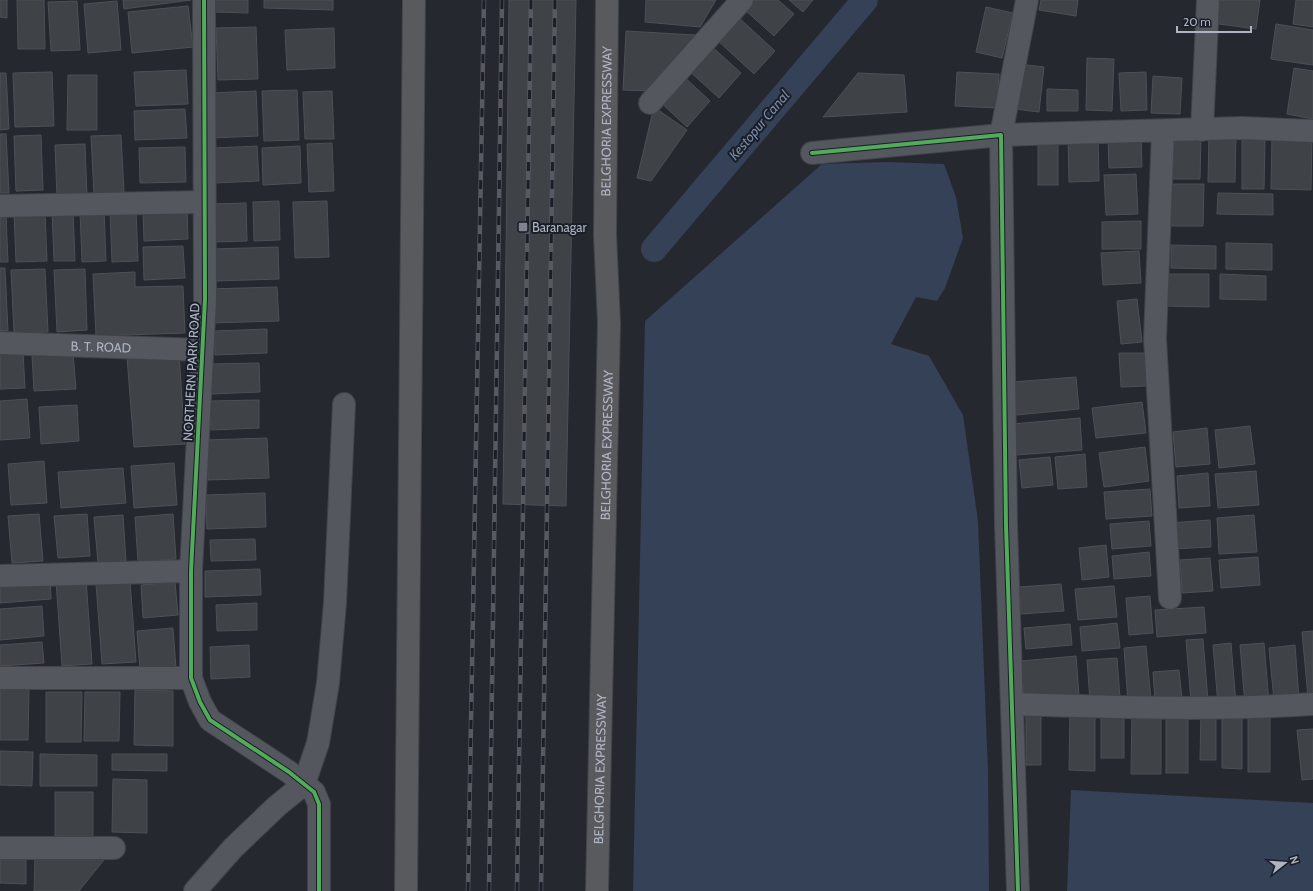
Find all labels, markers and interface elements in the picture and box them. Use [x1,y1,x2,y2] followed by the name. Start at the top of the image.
[1177,8,1251,34] scale bar
[1183,14,1211,29] text: 20 m
[597,45,615,196] street label: BELGHORIA EXPRESSWAY
[725,86,794,163] water label: Kestopur Canal
[532,219,587,235] place label: Baranagar
[517,221,529,233] marker: Baranagar
[179,303,203,441] street label: NORTHERN PARK ROAD
[70,337,132,356] street label: B. T. ROAD
[597,369,616,520] street label: BELGHORIA EXPRESSWAY
[590,693,609,844] street label: BELGHORIA EXPRESSWAY
[1265,843,1305,883] north arrow
[1287,854,1302,866] text: N

